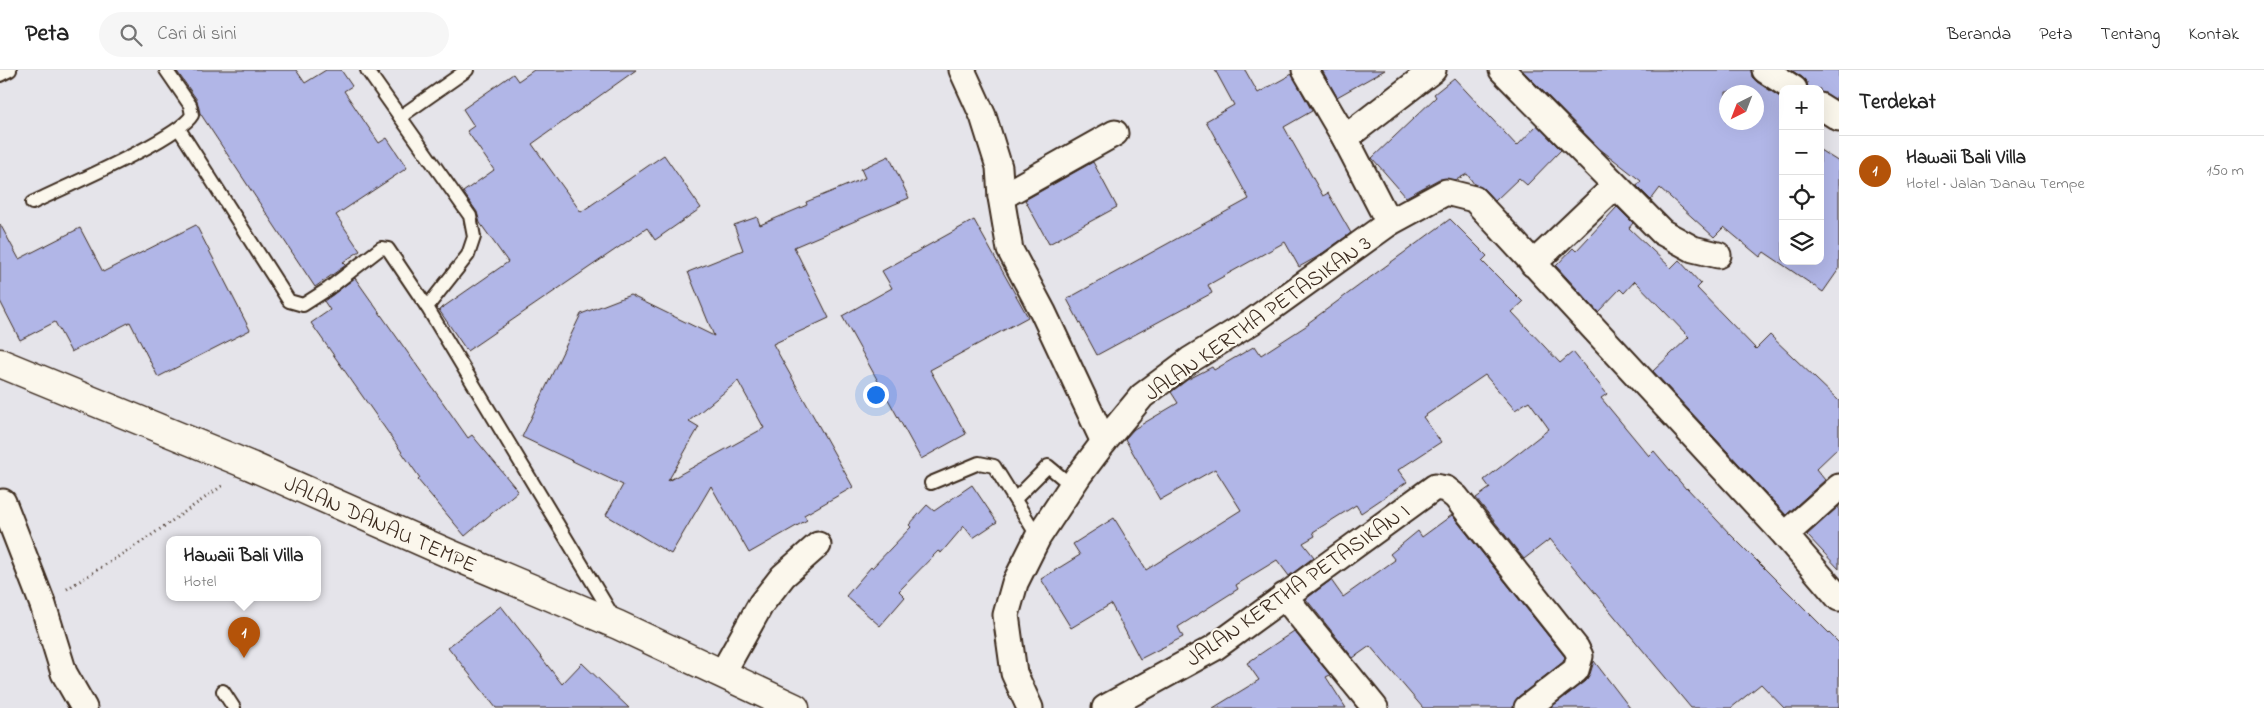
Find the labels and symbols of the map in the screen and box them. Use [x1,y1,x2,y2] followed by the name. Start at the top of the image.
[1719,85,1764,130] north arrow
[1139,229,1379,410] street label: JALAN KERTHA PETASIKAN 3
[863,382,889,408] your location
[278,469,481,583] street label: JALAN DANAU TEMPE
[1180,497,1417,676] street label: JALAN KERTHA PETASIKAN I
[228,617,260,658] pin: 1

